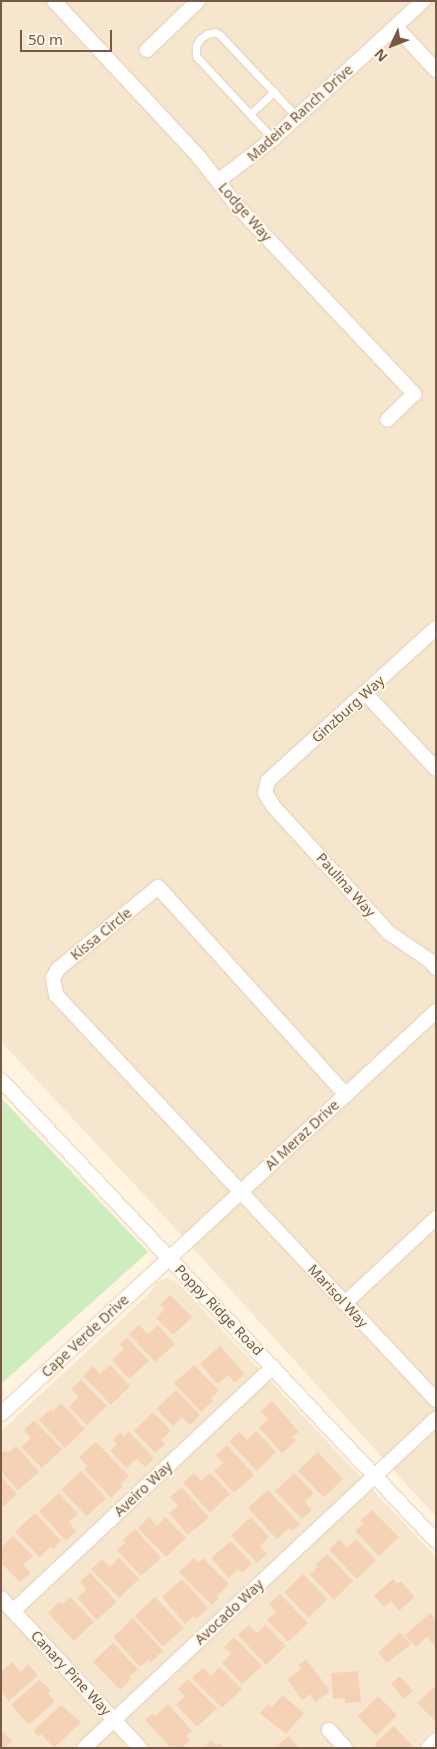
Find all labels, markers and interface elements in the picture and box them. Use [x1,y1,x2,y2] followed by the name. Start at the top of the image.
[22,20,115,52] scale bar
[367,20,417,70] north arrow
[28,29,63,49] text: 50 m
[370,45,392,66] text: N
[244,61,356,165] street label: Madeira Ranch Drive
[215,179,275,245] street label: Lodge Way
[308,672,388,746] street label: Ginzburg Way
[313,850,379,920] street label: Paulina Way
[67,904,135,964] street label: Kissa Circle
[262,1096,342,1174] street label: Al Meraz Drive
[171,1261,267,1359] street label: Poppy Ridge Road
[305,1261,371,1331] street label: Marisol Way
[38,1291,132,1381] street label: Cape Verde Drive
[111,1458,175,1520] street label: Aveiro Way
[191,1576,267,1648] street label: Avocado Way
[27,1627,115,1719] street label: Canary Pine Way

